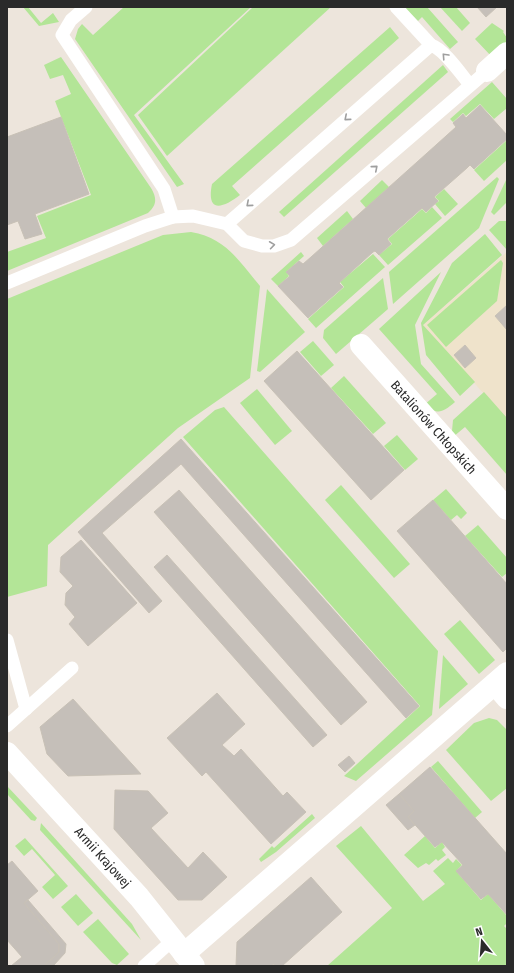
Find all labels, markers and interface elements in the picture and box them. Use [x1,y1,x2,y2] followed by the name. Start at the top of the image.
[442,53,450,61] one-way arrow
[344,114,352,121] one-way arrow
[370,165,377,172] one-way arrow
[247,200,254,207] one-way arrow
[269,241,276,250] one-way arrow
[388,377,480,477] street label: Batalionów Chłopskich
[71,824,134,891] street label: Armii Krajowej
[462,921,502,961] north arrow
[474,925,484,939] text: N

